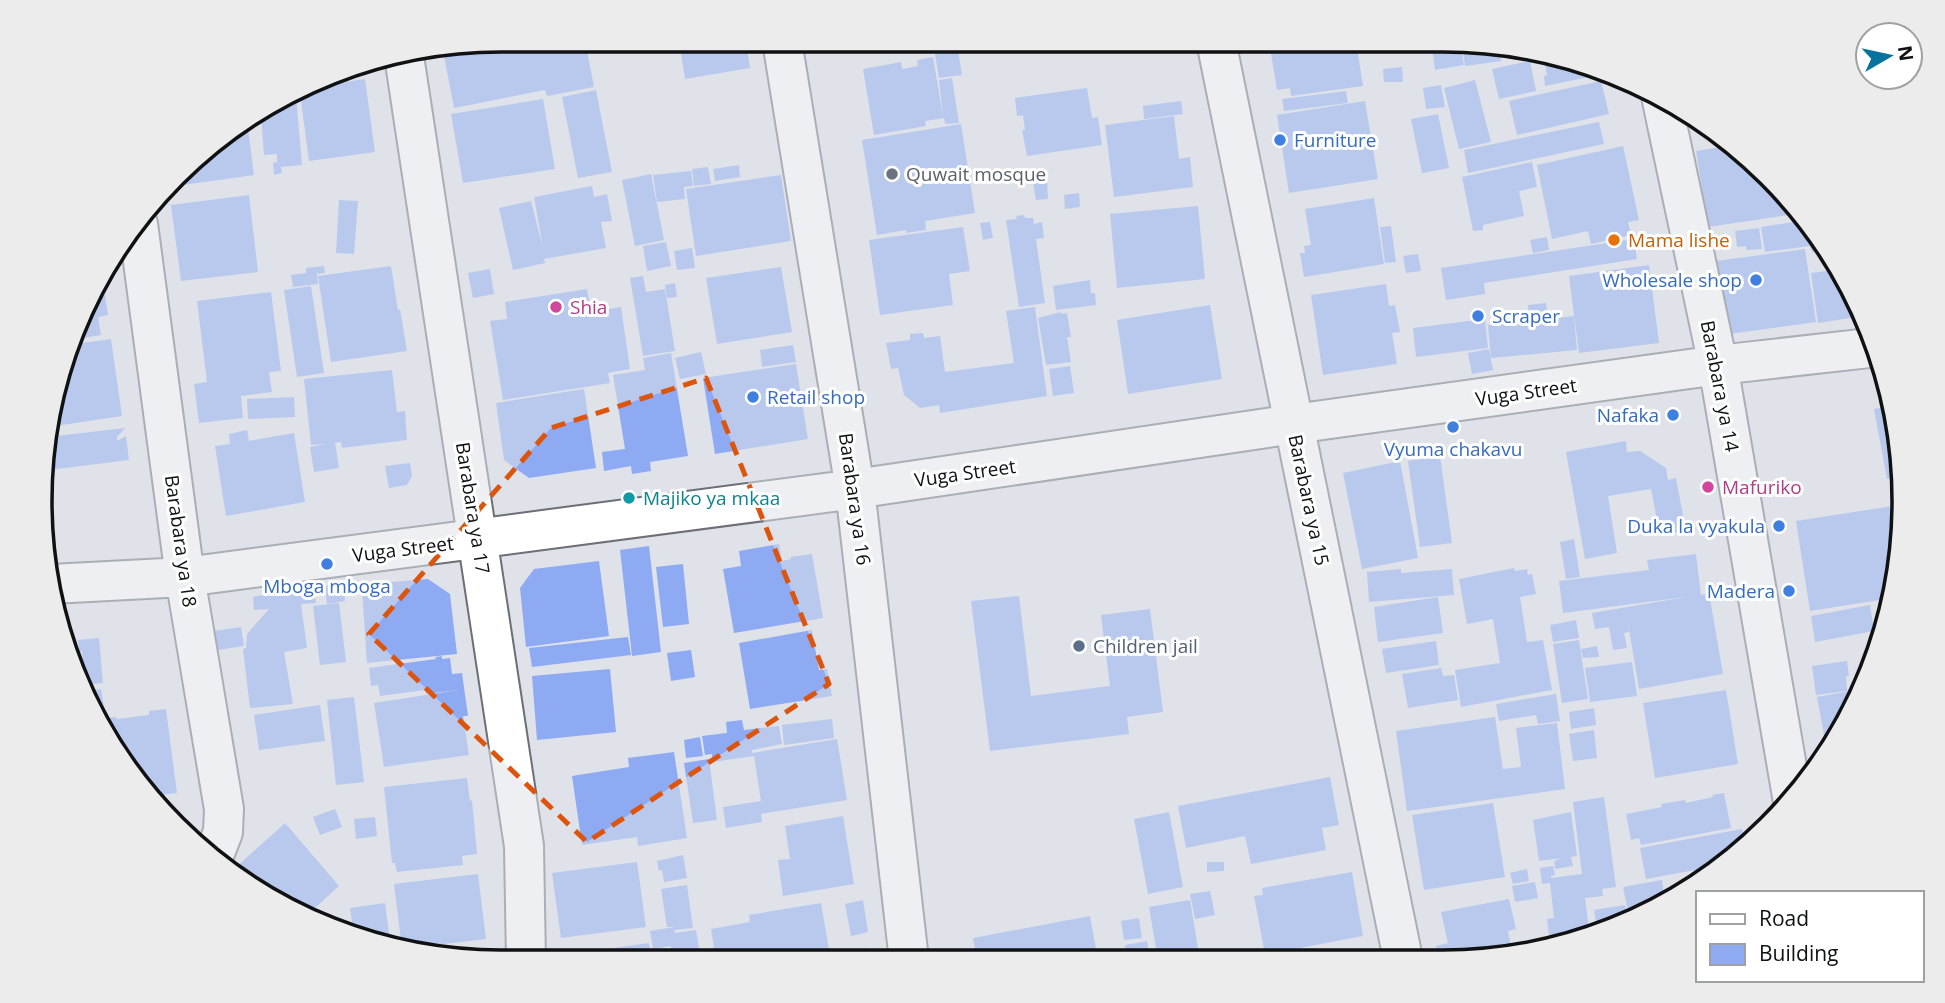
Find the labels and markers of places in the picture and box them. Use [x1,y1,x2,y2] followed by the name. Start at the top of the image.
[1294,127,1377,153] place label: Furniture
[1272,132,1288,148] marker: Furniture
[906,161,1046,187] place label: Quwait mosque
[884,166,900,182] marker: Quwait mosque
[1628,227,1730,253] place label: Mama lishe
[1606,232,1622,248] marker: Mama lishe
[1602,267,1742,293] place label: Wholesale shop
[1748,272,1764,288] marker: Wholesale shop
[570,294,607,320] place label: Shia
[548,299,564,315] marker: Shia
[1492,303,1560,329] place label: Scraper
[1470,308,1486,324] marker: Scraper
[767,384,865,410] place label: Retail shop
[745,389,761,405] marker: Retail shop
[1597,402,1659,428] place label: Nafaka
[1665,407,1681,423] marker: Nafaka
[1445,419,1461,435] marker: Vyuma chakavu
[1384,436,1522,462] place label: Vyuma chakavu
[1722,474,1802,500] place label: Mafuriko
[1700,479,1716,495] marker: Mafuriko
[643,485,780,511] place label: Majiko ya mkaa
[621,490,637,506] marker: Majiko ya mkaa
[1627,513,1765,539] place label: Duka la vyakula
[1771,518,1787,534] marker: Duka la vyakula
[319,556,335,572] marker: Mboga mboga
[263,573,391,599] place label: Mboga mboga
[1707,578,1775,604] place label: Madera
[1781,583,1797,599] marker: Madera
[1093,633,1198,659] place label: Children jail
[1071,638,1087,654] marker: Children jail

